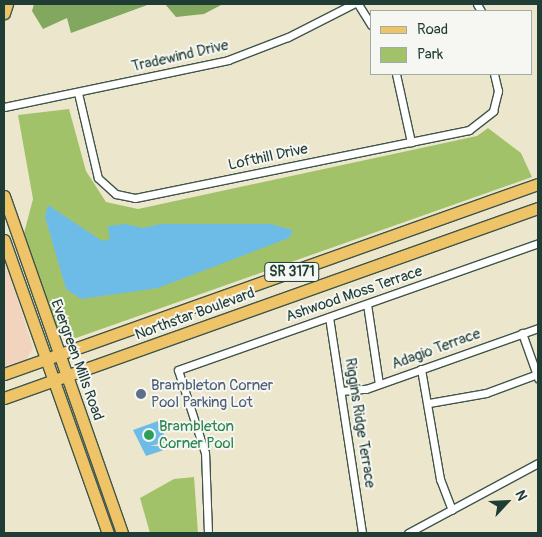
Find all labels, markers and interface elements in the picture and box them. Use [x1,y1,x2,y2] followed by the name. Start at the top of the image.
[370,10,532,75] legend
[417,20,448,39] text: Road
[130,36,230,76] street label: Tradewind Drive
[417,45,443,64] text: Park
[227,140,309,174] street label: Lofthill Drive
[263,260,321,284] road number: SR 3171
[283,262,425,326] street label: Ashwood Moss Terrace
[133,284,257,344] street label: Northstar Boulevard
[47,297,107,423] street label: Evergreen Mills Road
[389,325,483,373] street label: Adagio Terrace
[341,357,379,489] street label: Riggins Ridge Terrace
[151,376,273,411] place label: Brambleton Corner Pool Parking Lot
[135,388,147,400] marker: Brambleton Corner Pool Parking Lot
[159,417,234,452] place label: Brambleton Corner Pool
[143,429,155,441] marker: Brambleton Corner Pool
[482,477,532,527] north arrow
[511,488,531,503] text: N

